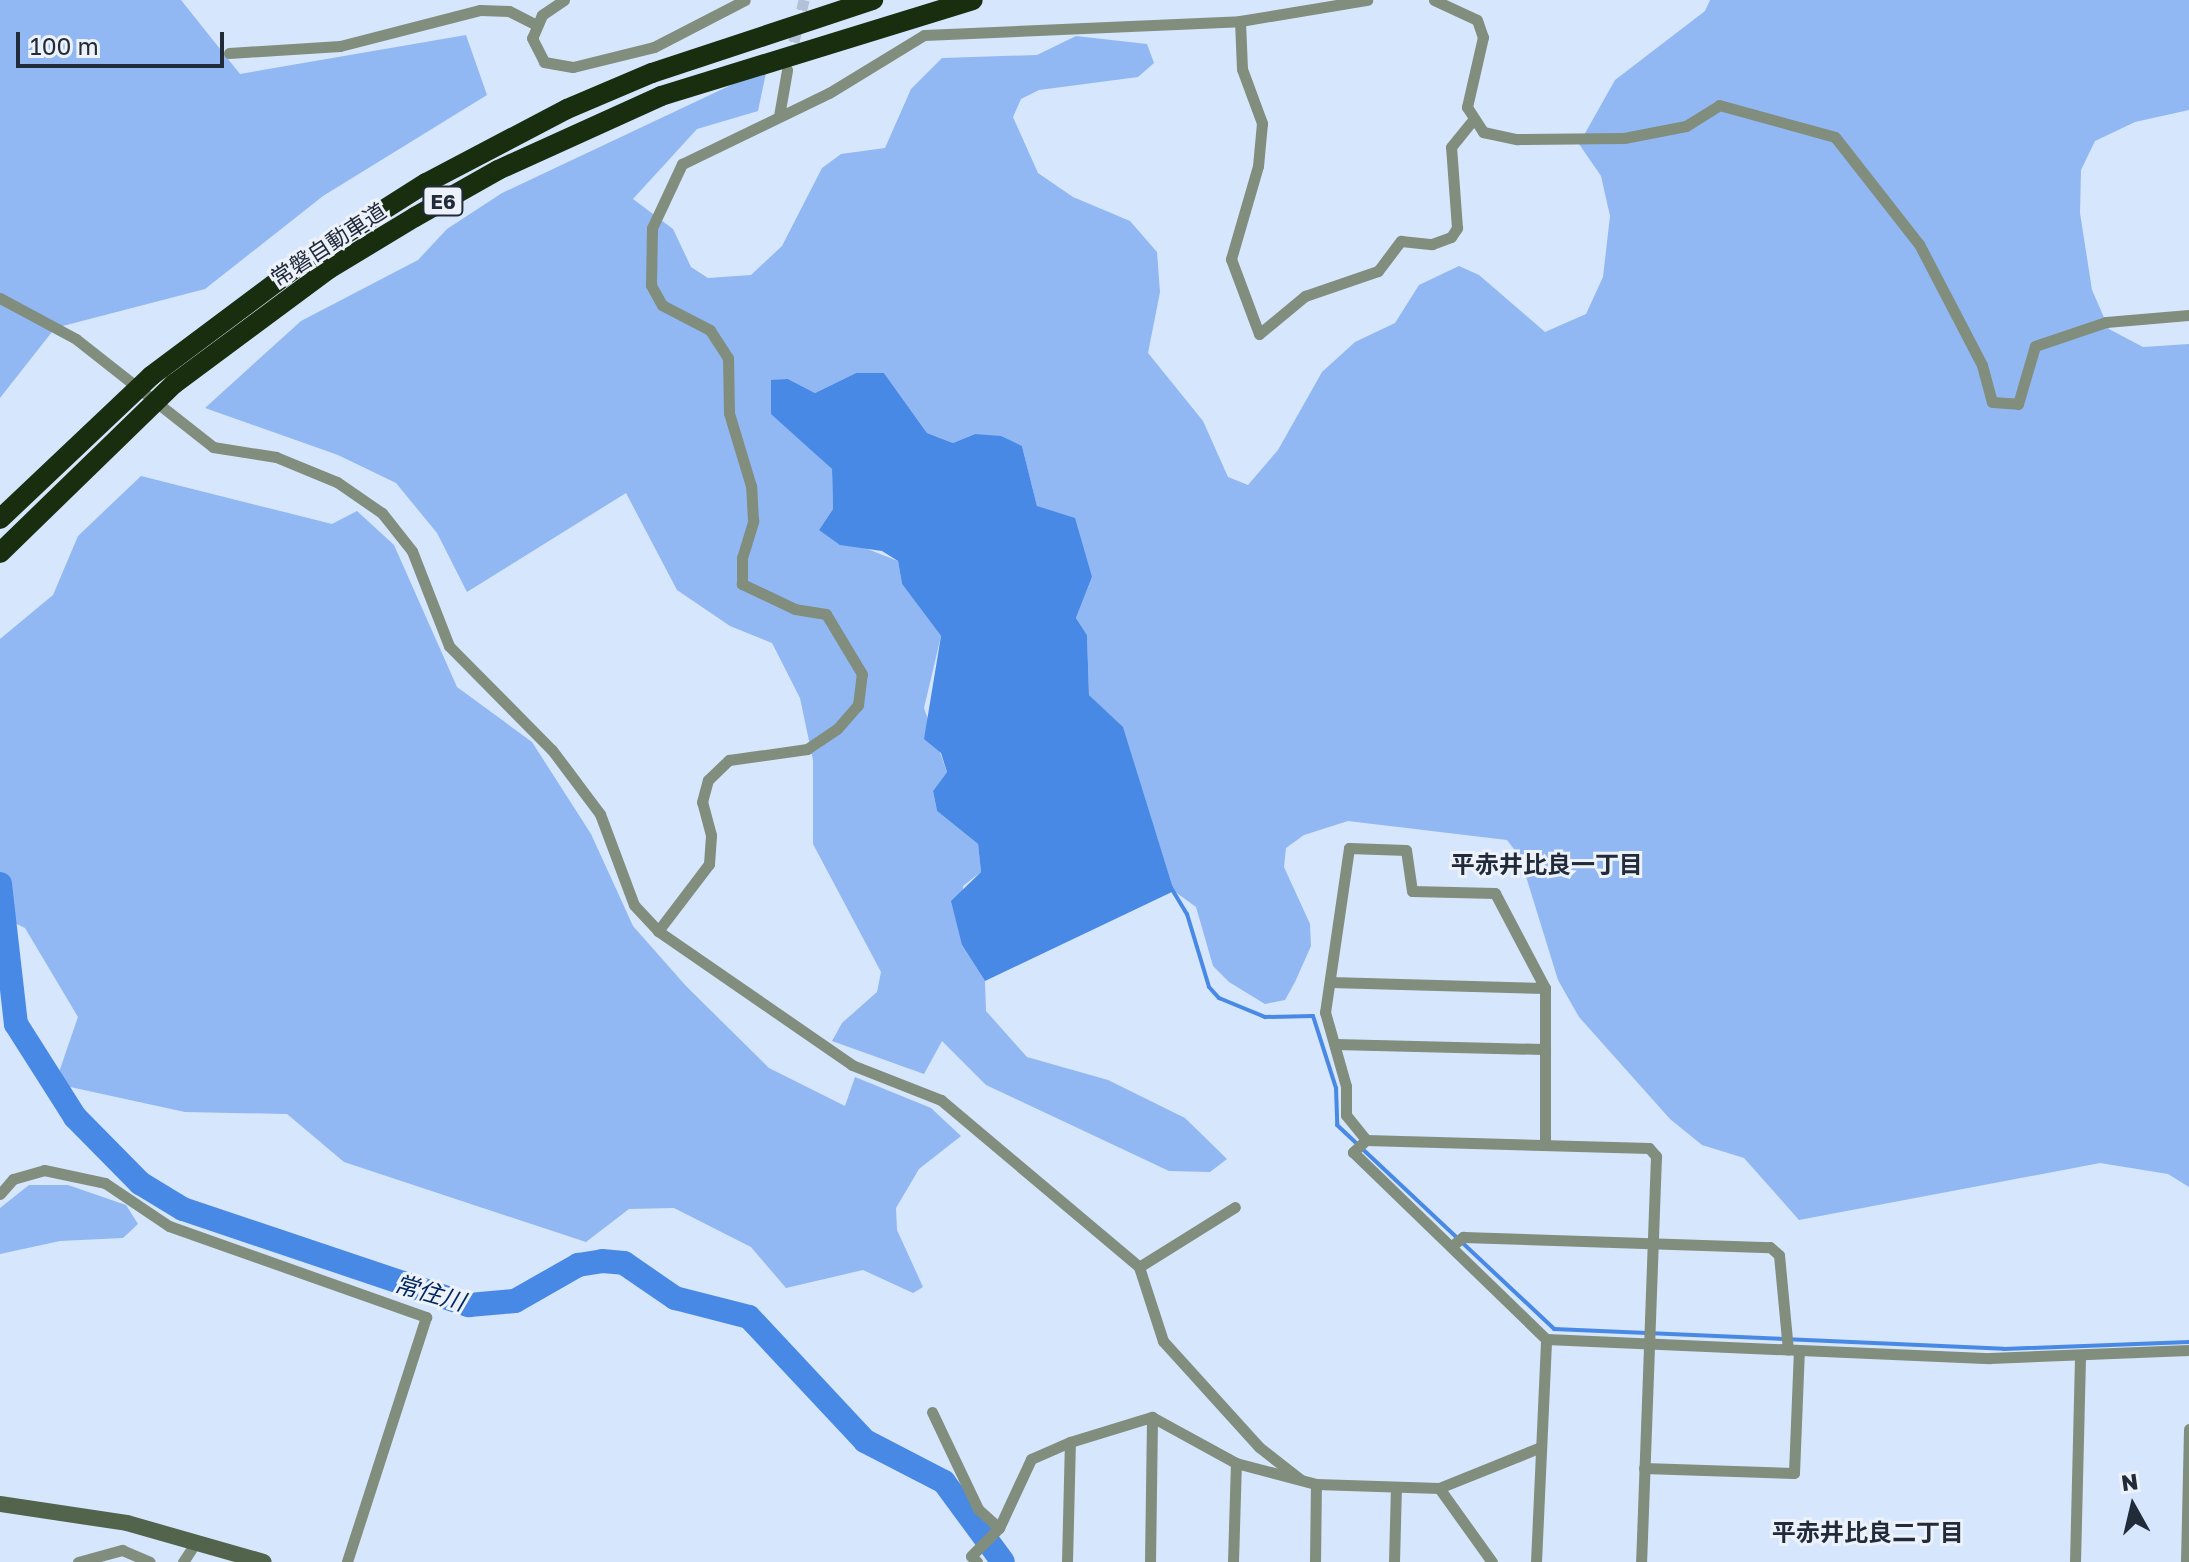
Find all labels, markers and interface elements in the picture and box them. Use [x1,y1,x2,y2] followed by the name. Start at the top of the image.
[20,16,228,66] scale bar
[30,31,99,60] text: 100 m
[421,185,465,217] road number: E6
[265,197,391,291] street label: 常磐自動車道
[1451,850,1643,878] district label: 平赤井比良一丁目
[391,1268,469,1316] water label: 常住川
[2093,1466,2173,1546] north arrow
[2119,1467,2140,1496] text: N
[1772,1518,1964,1546] district label: 平赤井比良二丁目

